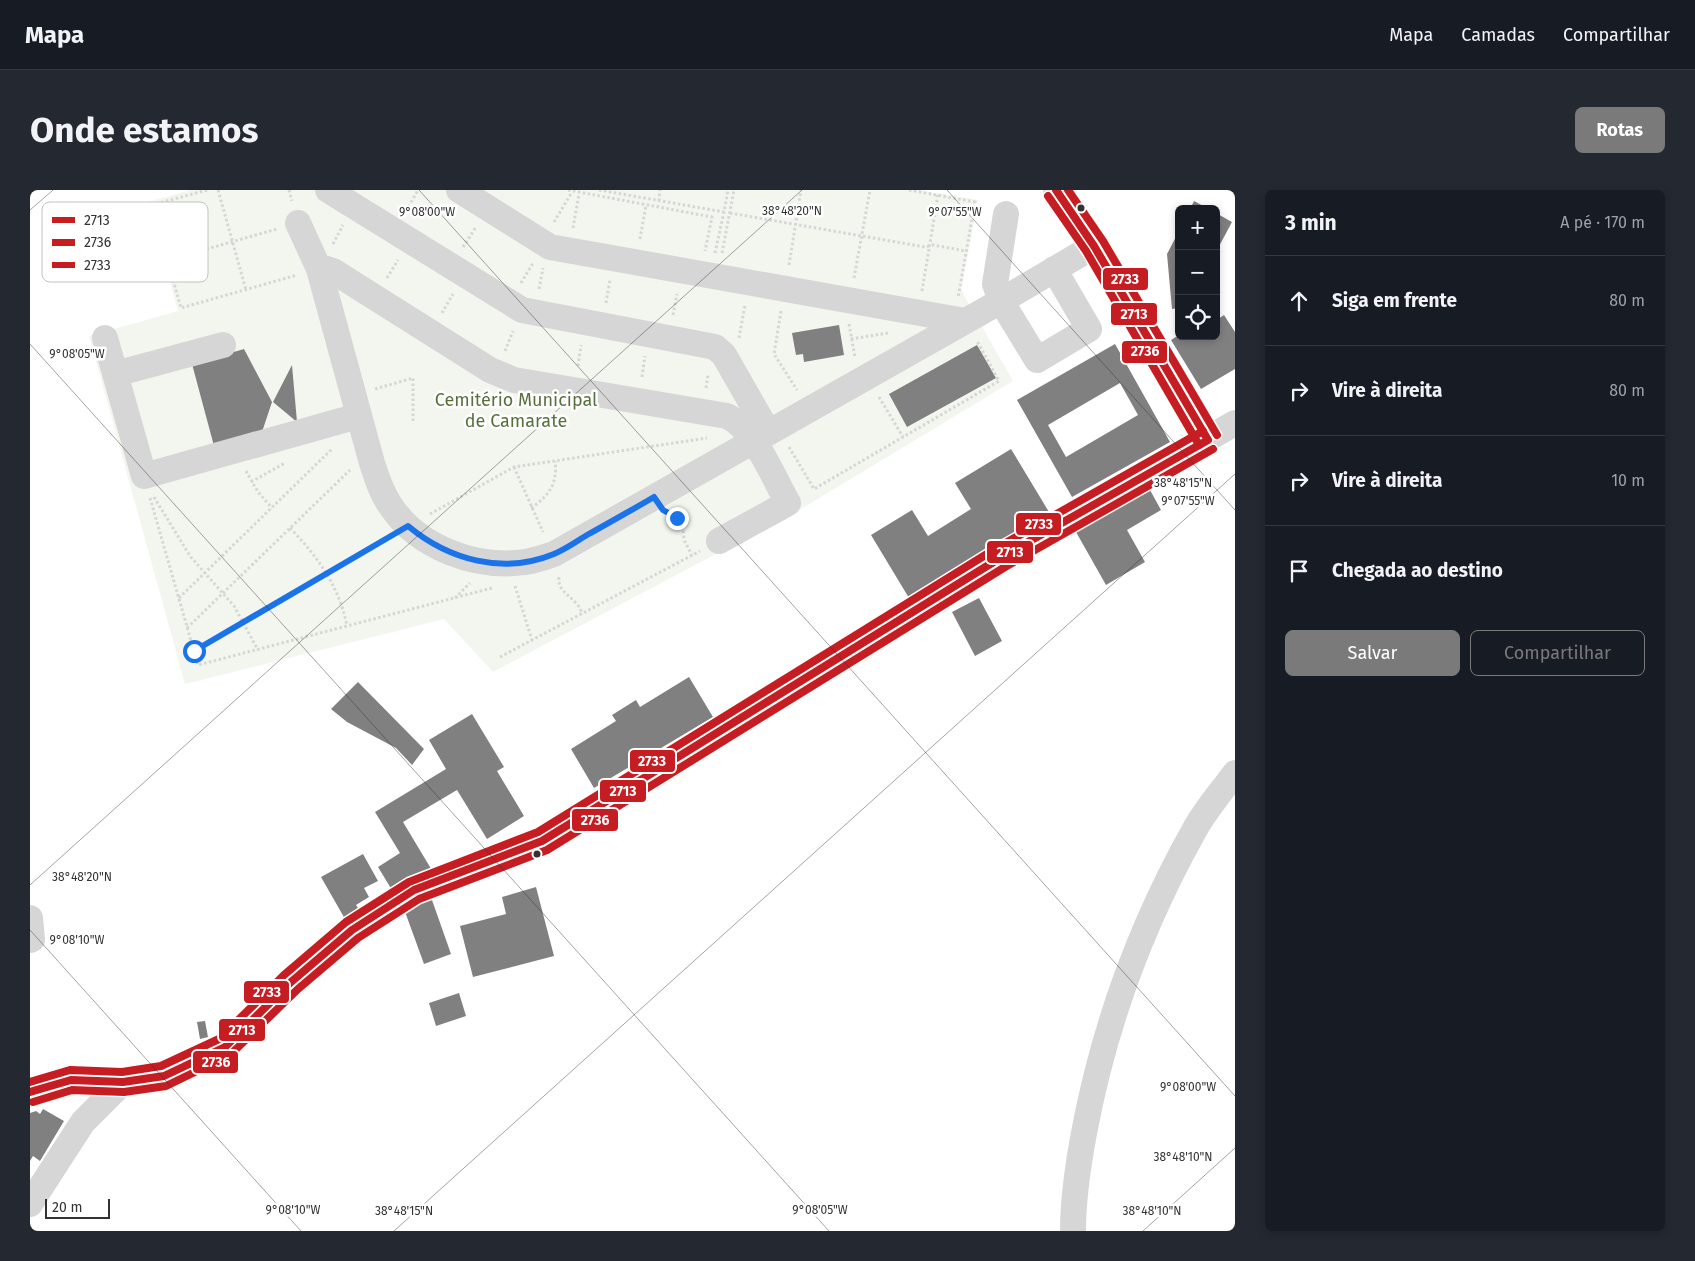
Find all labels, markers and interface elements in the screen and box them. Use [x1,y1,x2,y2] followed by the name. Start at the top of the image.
[25,21,84,49] text: Mapa
[1389,24,1433,46] text: Mapa
[1461,24,1535,46] text: Camadas
[1563,24,1670,46] text: Compartilhar
[1575,107,1665,153] button: Rotas
[30,109,258,151] text: Onde estamos
[42,202,208,282] legend
[1076,203,1086,213] unlabelled marker
[762,204,822,218] text: 38°48'20"N
[399,205,455,219] text: 9°08'00"W
[928,205,982,219] text: 9°07'55"W
[1175,205,1220,340] map controls
[1175,205,1220,250] button: +
[1285,210,1337,236] text: 3 min
[84,212,110,229] text: 2713
[1560,213,1645,232] text: A pé · 170 m
[84,234,111,251] text: 2736
[1175,250,1220,295] button: −
[84,257,111,274] text: 2733
[1102,267,1149,291] line badge: 2733
[1111,271,1139,288] text: 2733
[1285,287,1313,315] icon: ahead
[1332,289,1457,312] text: Siga em frente
[1609,291,1645,310] text: 80 m
[1175,295,1220,340] button: locate
[1110,302,1158,326] line badge: 2713
[1120,306,1148,323] text: 2713
[1121,340,1168,364] line badge: 2736
[1131,343,1159,360] text: 2736
[49,347,105,361] text: 9°08'05"W
[1285,377,1313,405] icon: right
[1332,379,1442,402] text: Vire à direita
[1609,381,1645,400] text: 80 m
[435,389,597,432] park label: Cemitério Municipal de Camarate
[1285,467,1313,495] icon: right
[1332,469,1442,492] text: Vire à direita
[1611,471,1645,490] text: 10 m
[1154,476,1212,490] text: 38°48'15"N
[1161,494,1215,508] text: 9°07'55"W
[666,507,689,530] route end
[1015,512,1062,536] line badge: 2733
[1025,516,1053,533] text: 2733
[986,540,1034,564] line badge: 2713
[996,544,1024,561] text: 2713
[1285,557,1313,585] icon: arrive
[1332,559,1503,582] text: Chegada ao destino
[1285,630,1460,676] button: Salvar
[1470,630,1645,676] button: Compartilhar
[183,640,206,663] route start
[629,749,676,773] line badge: 2733
[638,753,666,770] text: 2733
[599,779,647,803] line badge: 2713
[609,783,637,800] text: 2713
[571,808,619,832] line badge: 2736
[581,812,609,829] text: 2736
[532,849,542,859] unlabelled marker
[52,870,112,884] text: 38°48'20"N
[50,933,104,947] text: 9°08'10"W
[243,980,290,1004] line badge: 2733
[253,984,281,1001] text: 2733
[218,1018,266,1042] line badge: 2713
[228,1022,256,1039] text: 2713
[192,1050,239,1074] line badge: 2736
[202,1054,230,1071] text: 2736
[1160,1080,1216,1094] text: 9°08'00"W
[1153,1150,1213,1164] text: 38°48'10"N
[45,1196,110,1219] scale bar
[52,1199,82,1216] text: 20 m
[266,1203,320,1217] text: 9°08'10"W
[792,1203,848,1217] text: 9°08'05"W
[375,1204,433,1218] text: 38°48'15"N
[1122,1204,1182,1218] text: 38°48'10"N

